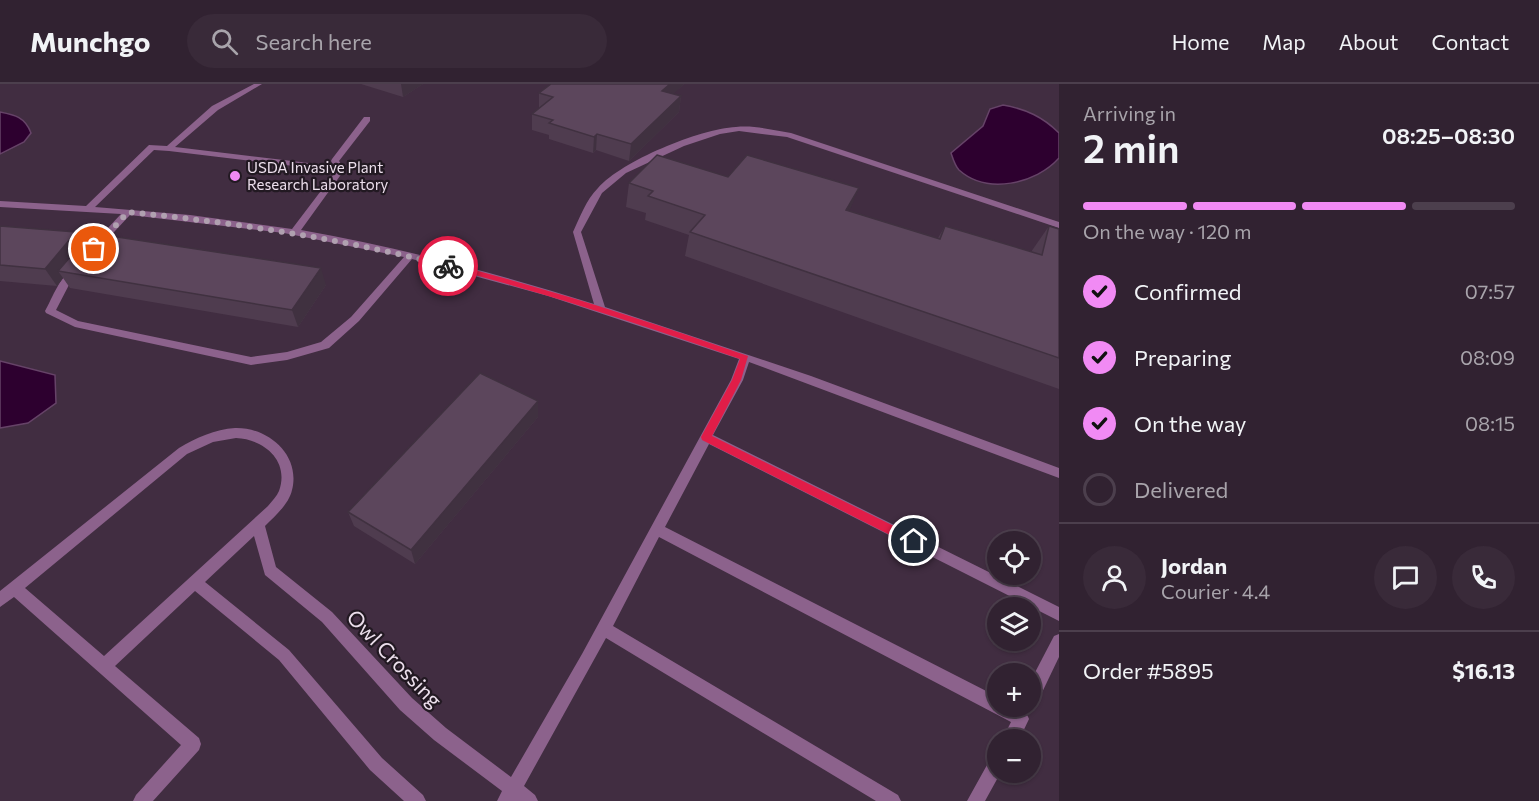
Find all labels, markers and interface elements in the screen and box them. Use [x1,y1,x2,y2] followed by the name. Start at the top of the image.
[187,14,607,68] search box
[30,24,151,58] text: Munchgo
[208,25,241,58] icon: search
[256,28,372,55] text: Search here
[1172,29,1229,54] text: Home
[1262,29,1306,54] text: Map
[1339,29,1398,54] text: About
[1431,29,1509,54] text: Contact
[1083,101,1176,125] text: Arriving in
[1382,122,1515,149] text: 08:25–08:30
[1083,123,1180,171] text: 2 min
[247,158,389,193] place label: USDA Invasive Plant Research Laboratory
[228,169,242,183] marker: USDA Invasive Plant Research Laboratory
[1083,219,1251,243] text: On the way · 120 m
[68,223,119,274] pin
[77,232,110,265] icon: bag
[418,236,478,296] courier
[432,250,465,283] icon: bike
[1083,275,1116,308] icon: check
[1134,278,1241,305] text: Confirmed
[1465,279,1515,303] text: 07:57
[1083,341,1116,374] icon: check
[1134,344,1231,371] text: Preparing
[1460,345,1515,369] text: 08:09
[1083,407,1116,440] icon: check
[1134,410,1246,437] text: On the way
[1465,411,1515,435] text: 08:15
[1134,476,1228,503] text: Delivered
[888,515,939,566] pin
[897,524,930,557] icon: home
[987,531,1041,783] map controls
[987,531,1041,585] button: locate
[1083,546,1146,609] button: person
[1374,546,1437,609] button: chat
[1452,546,1515,609] button: phone
[1161,552,1227,579] text: Jordan
[1161,579,1270,603] text: Courier · 4.4
[987,597,1041,651] button: layers
[342,604,448,712] street label: Owl Crossing
[1083,657,1214,684] text: Order #5895
[1452,657,1515,684] text: $16.13
[987,663,1041,717] button: +
[987,729,1041,783] button: −

